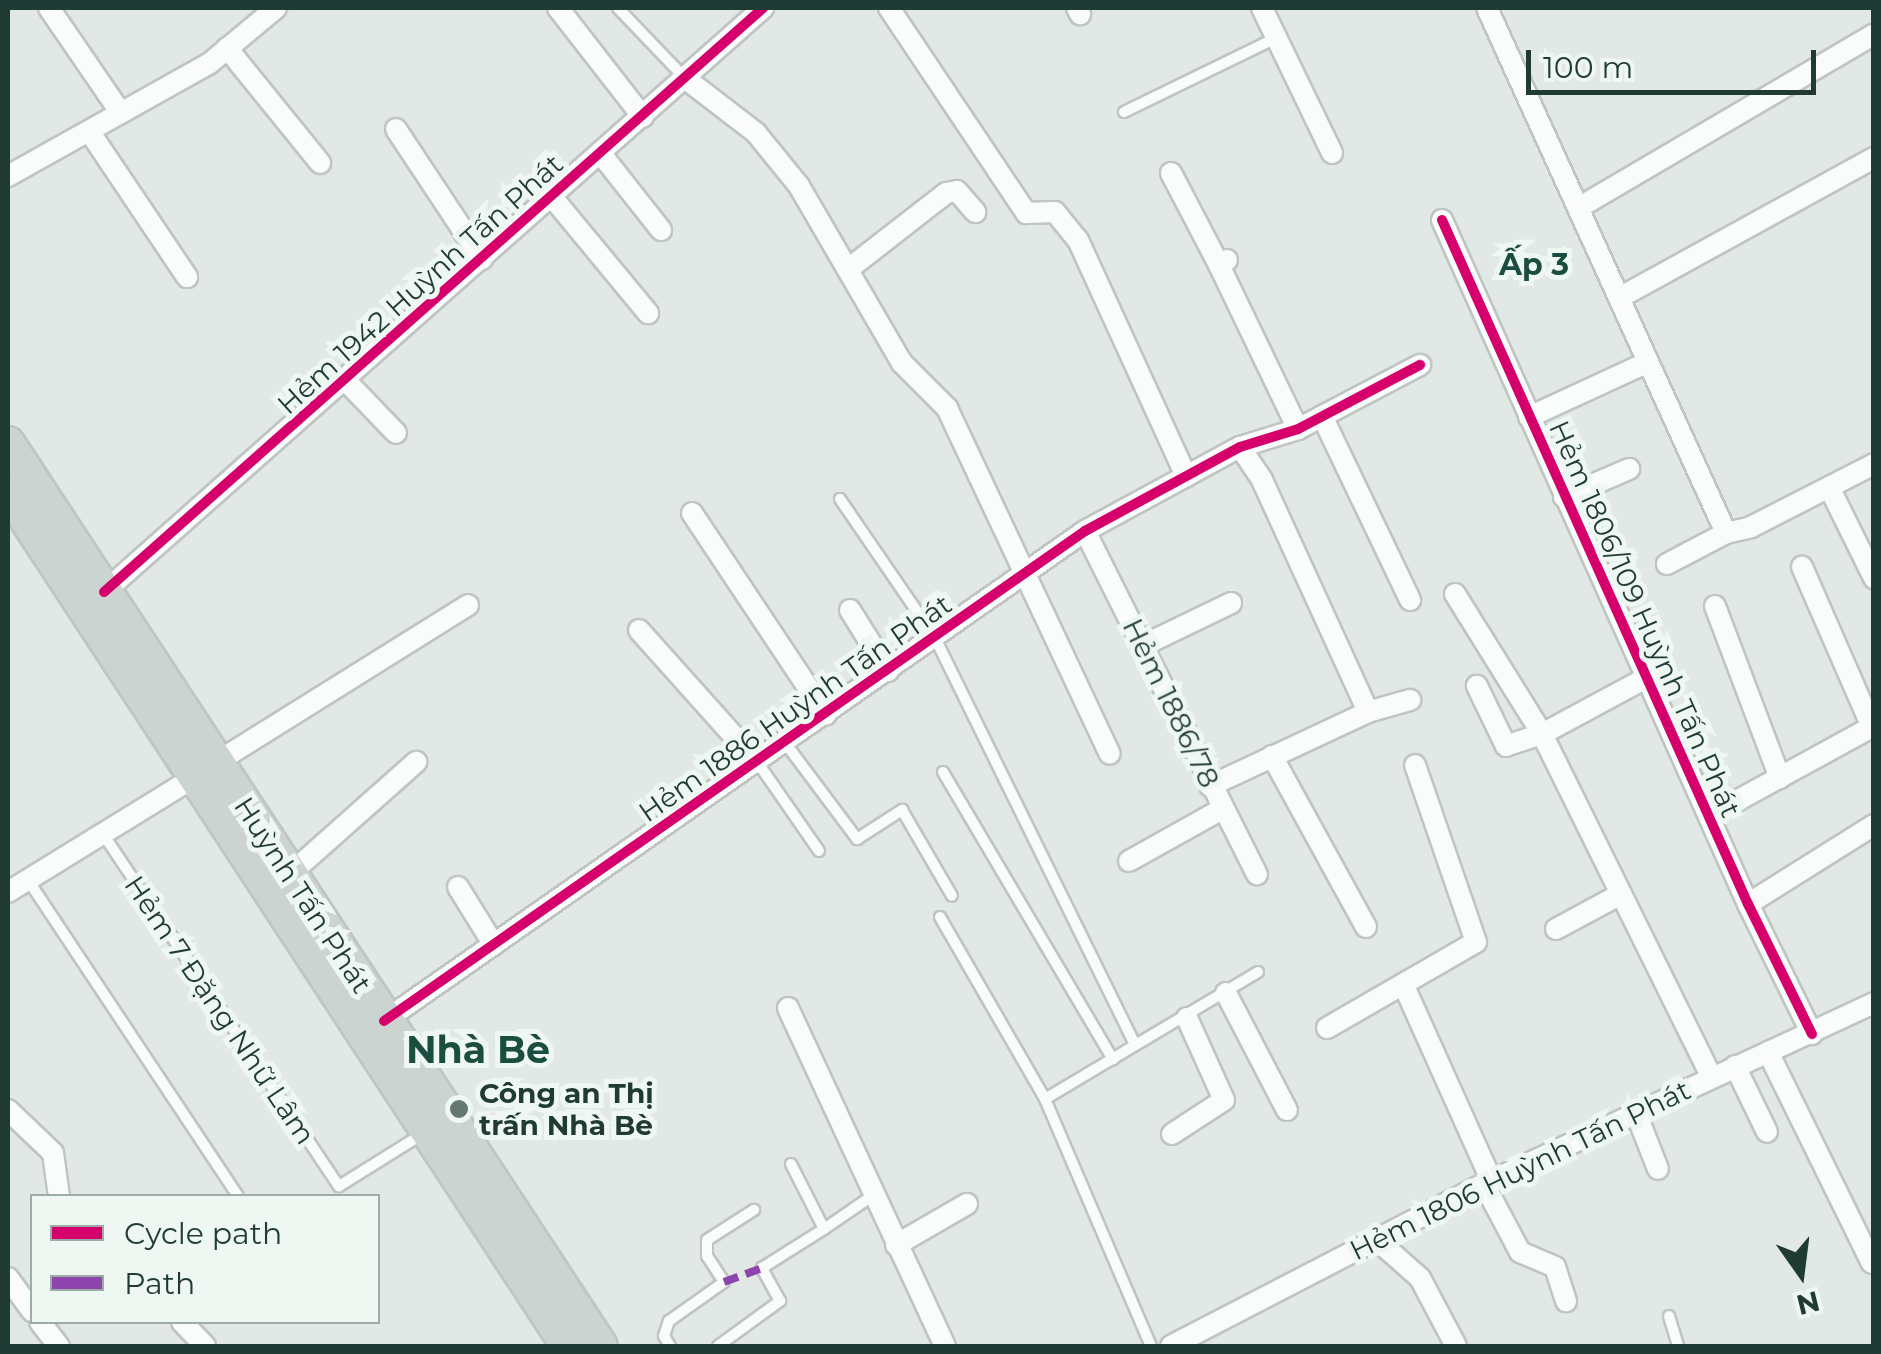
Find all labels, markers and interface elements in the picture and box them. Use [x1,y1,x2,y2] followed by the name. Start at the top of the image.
[1531,30,1821,92] scale bar
[1543,49,1633,86] text: 100 m
[270,147,570,421] street label: Hẻm 1942 Huỳnh Tấn Phát
[1499,247,1569,283] district label: Ấp 3
[1542,415,1748,823] street label: Hẻm 1806/109 Huỳnh Tấn Phát
[632,587,958,829] street label: Hẻm 1886 Huỳnh Tấn Phát
[1116,613,1226,793] street label: Hẻm 1886/78
[227,791,379,999] street label: Huỳnh Tấn Phát
[118,869,322,1151] street label: Hẻm 7 Đặng Nhữ Lâm
[406,1027,550,1073] district label: Nhà Bè
[1344,1073,1696,1267] street label: Hẻm 1806 Huỳnh Tấn Phát
[479,1076,654,1142] place label: Công an Thị trấn Nhà Bè
[448,1098,470,1120] marker: Công an Thị trấn Nhà Bè
[30,1194,380,1324] legend
[124,1215,282,1252] text: Cycle path
[1751,1224,1851,1324] north arrow
[124,1265,195,1302] text: Path
[1793,1284,1823,1322] text: N

